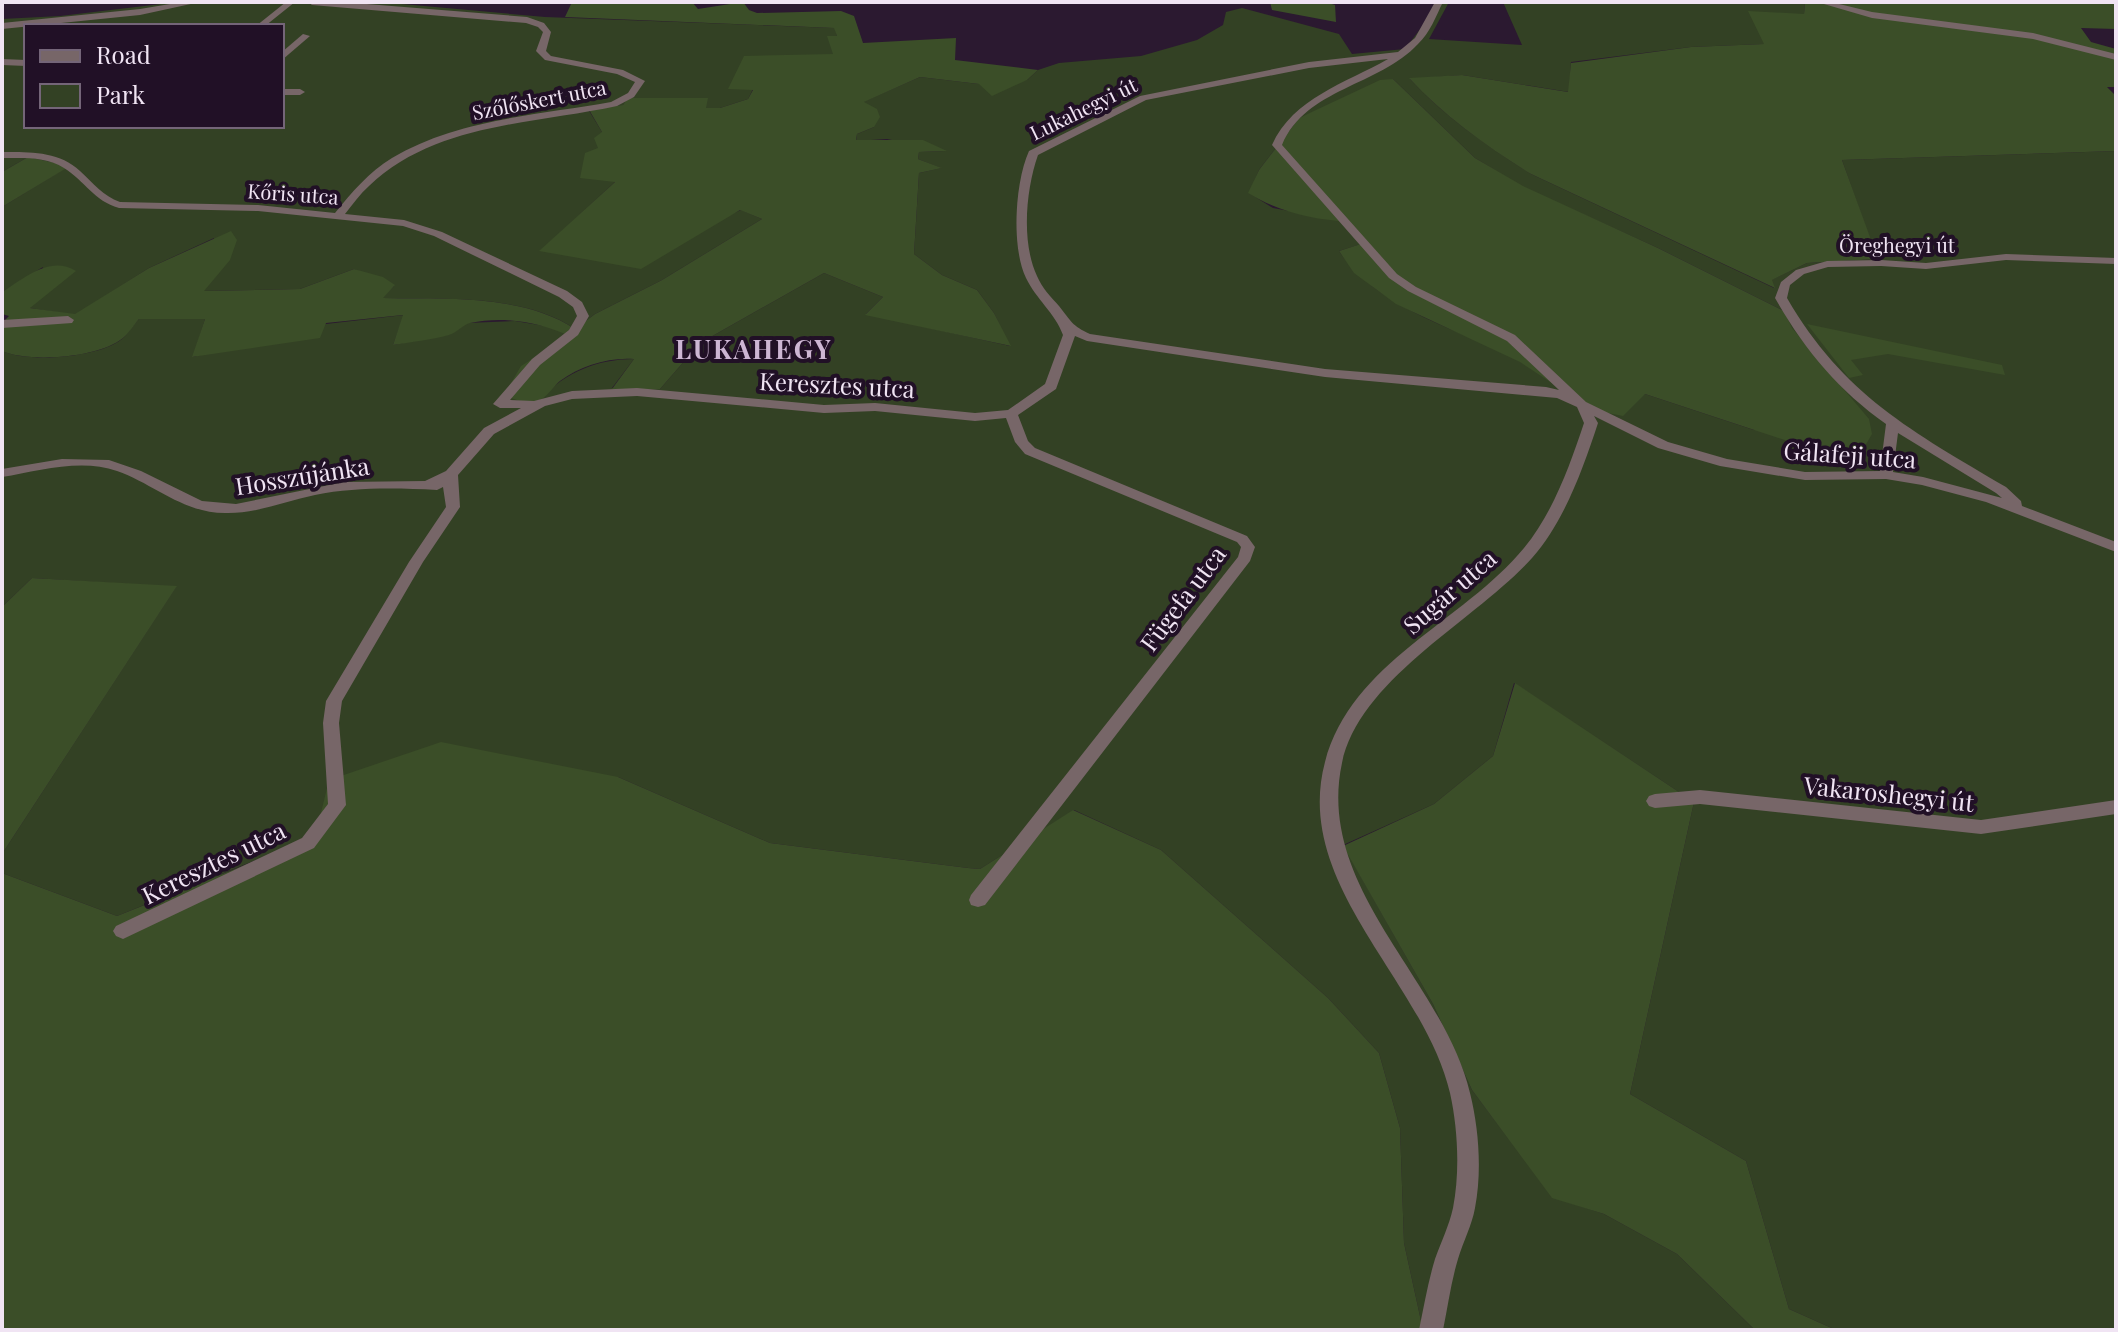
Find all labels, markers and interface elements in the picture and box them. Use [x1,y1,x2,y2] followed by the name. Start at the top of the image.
[24,24,284,128] legend
[96,38,151,70] text: Road
[1025,70,1142,146] street label: Lukahegyi út
[470,73,608,125] street label: Szőlőskert utca
[96,78,146,110] text: Park
[247,176,339,210] street label: Kőris utca
[1839,231,1956,258] street label: Öreghegyi út
[675,331,833,366] district label: LUKAHEGY
[758,364,916,404] street label: Keresztes utca
[1783,433,1917,475] street label: Gálafeji utca
[233,449,371,501] street label: Hosszújánka
[1132,539,1232,657] street label: Fügefa utca
[1396,542,1502,640] street label: Sugár utca
[1801,768,1976,818] street label: Vakaroshegyi út
[136,813,290,911] street label: Keresztes utca

